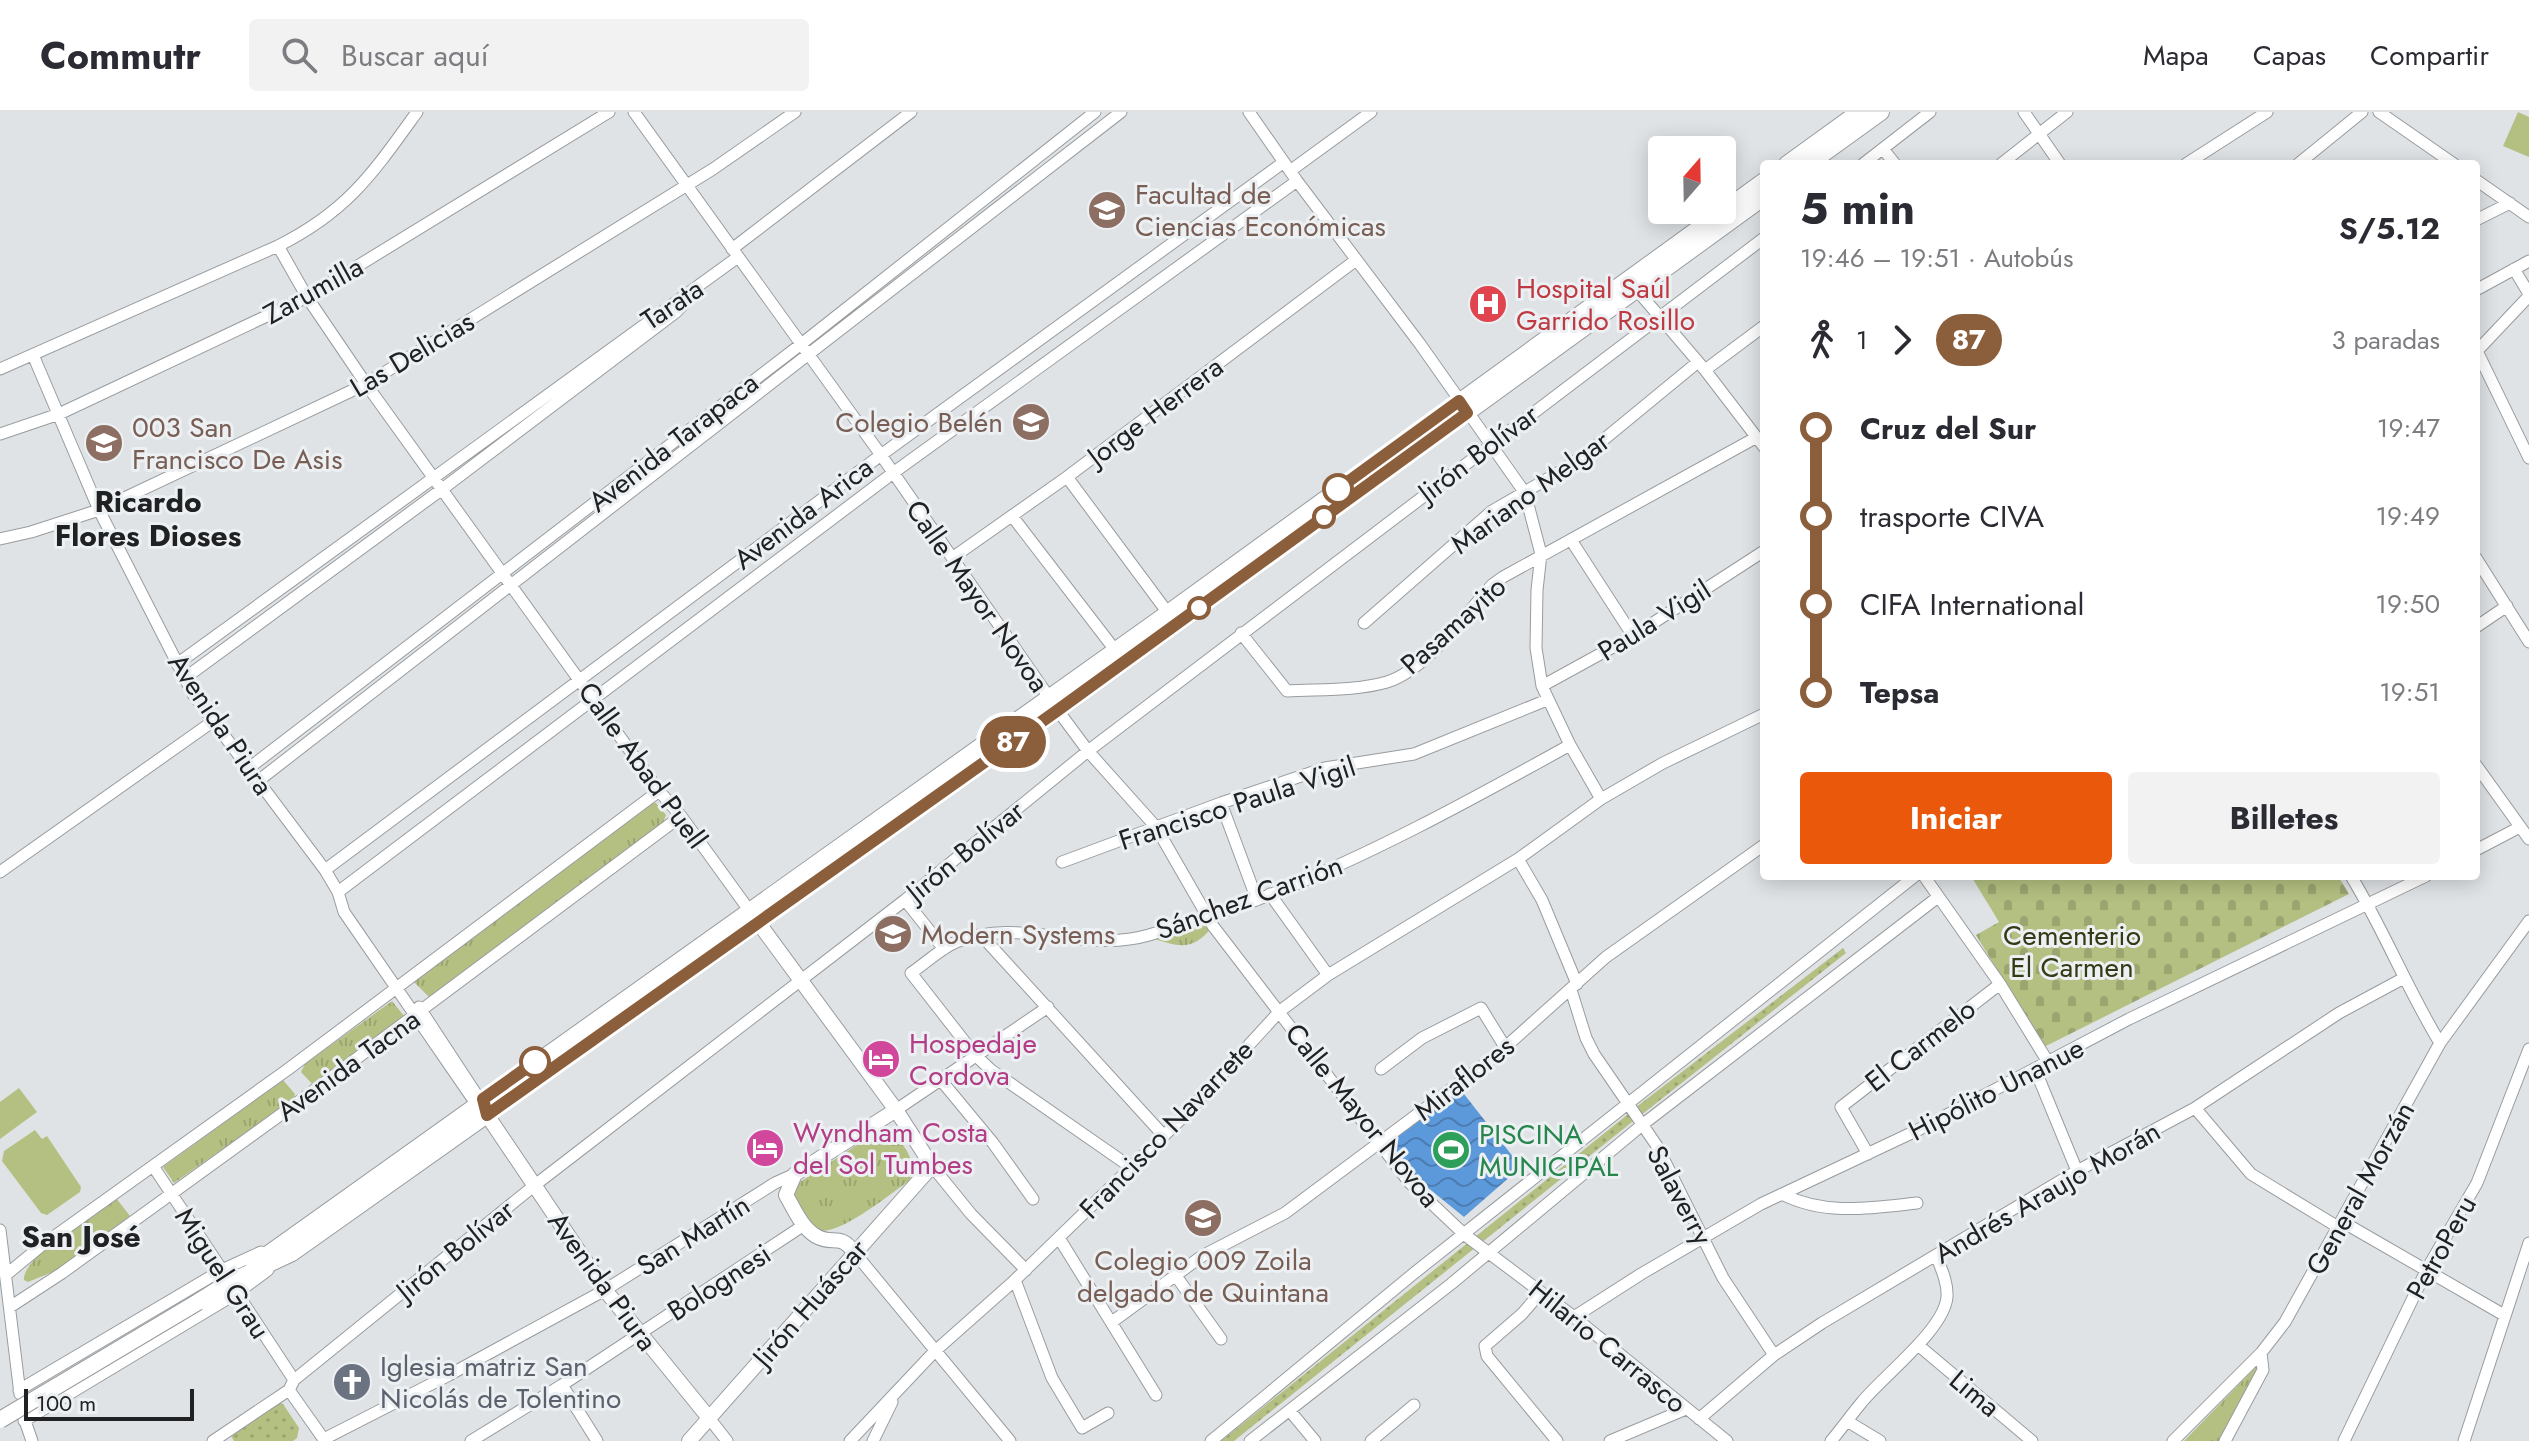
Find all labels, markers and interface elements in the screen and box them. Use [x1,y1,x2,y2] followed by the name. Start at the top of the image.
[249,19,809,91] search box
[40,28,201,83] text: Commutr
[277,33,321,77] icon: search
[341,34,489,77] text: Buscar aquí
[2143,35,2209,76] text: Mapa
[2253,35,2326,76] text: Capas
[2370,35,2489,76] text: Compartir
[1648,136,1736,224] north arrow
[1648,136,1736,224] map controls
[1135,174,1386,247] place label: Facultad de Ciencias Económicas
[1800,177,1915,241] text: 5 min
[1086,189,1128,231] school or university icon: Facultad de Ciencias Económicas
[2339,207,2440,250] text: S/5.12
[1800,239,2073,277] text: 19:46 – 19:51 · Autobús
[256,246,371,335] street label: Zarumilla
[1516,268,1695,341] place label: Hospital Saúl Garrido Rosillo
[633,269,711,340] street label: Tarata
[1467,283,1509,325] hospital icon: Hospital Saúl Garrido Rosillo
[342,301,482,408] street label: Las Delicias
[1800,318,1844,362] icon: walk
[1880,318,1924,362] icon: forward
[1952,319,1986,360] text: 87
[1856,321,1868,359] text: 1
[2331,321,2440,359] text: 3 paradas
[1076,347,1232,479] street label: Jorge Herrera
[579,363,767,522] street label: Avenida Tarapaca
[1406,394,1547,515] street label: Jirón Bolívar
[1010,401,1052,443] school or university icon: Colegio Belén
[835,402,1003,443] place label: Colegio Belén
[132,407,342,480] place label: 003 San Francisco De Asis
[1860,407,2036,450] text: Cruz del Sur
[2377,409,2440,447] text: 19:47
[1442,420,1618,564] street label: Mariano Melgar
[83,422,125,464] school or university icon: 003 San Francisco De Asis
[725,447,882,580] street label: Avenida Arica
[1323,474,1353,504] unlabelled marker
[55,480,241,557] district label: Ricardo Flores Dioses
[896,492,1059,701] street label: Calle Mayor Novoa
[1860,495,2044,538] text: trasporte CIVA
[2375,497,2440,535] text: 19:49
[1313,506,1335,528] unlabelled marker
[1391,567,1515,684] street label: Pasamayito
[1590,570,1719,671] street label: Paula Vigil
[1860,583,2084,626] text: CIFA International
[2375,585,2440,623] text: 19:50
[1188,597,1210,619] unlabelled marker
[158,645,283,804] street label: Avenida Piura
[1860,671,1939,714] text: Tepsa
[568,673,717,857] street label: Calle Abad Puell
[2379,673,2440,711] text: 19:51
[977,716,1049,768] line badge: 87
[996,721,1030,762] text: 87
[1114,746,1361,861] street label: Francisco Paula Vigil
[1800,772,2112,864] button: Iniciar
[2128,772,2440,864] button: Billetes
[894,791,1034,914] street label: Jirón Bolívar
[1150,845,1348,950] street label: Sánchez Carrión
[872,913,914,955] school or university icon: Modern Systems
[921,914,1115,955] place label: Modern Systems
[2003,915,2141,988] park label: Cementerio El Carmen
[1856,989,1984,1102] street label: El Carmelo
[268,999,428,1131] street label: Avenida Tacna
[1275,1014,1450,1216] street label: Calle Mayor Novoa
[909,1023,1037,1096] place label: Hospedaje Cordova
[1405,1026,1523,1131] street label: Miraflores
[1901,1028,2091,1151] street label: Hipólito Unanue
[1070,1030,1263,1228] street label: Francisco Navarrete
[860,1038,902,1080] hotel icon: Hospedaje Cordova
[520,1047,550,1077] unlabelled marker
[2296,1094,2425,1282] street label: General Morzán
[1926,1111,2168,1274] street label: Andrés Araujo Morán
[793,1112,988,1185] place label: Wyndham Costa del Sol Tumbes
[1479,1114,1619,1187] place label: PISCINA MUNICIPAL
[744,1127,786,1169] hotel icon: Wyndham Costa del Sol Tumbes
[1430,1129,1472,1171] sports icon: PISCINA MUNICIPAL
[1636,1138,1723,1253] street label: Salaverry
[629,1185,758,1286] street label: San Martín
[2396,1188,2487,1307] street label: PetroPeru
[384,1190,524,1313] street label: Jirón Bolívar
[1182,1197,1224,1239] school or university icon: Colegio 009 Zoila delgado de Quintana
[165,1199,280,1347] street label: Miguel Grau
[538,1203,667,1360] street label: Avenida Piura
[21,1215,141,1258] district label: San José
[741,1230,878,1379] street label: Jirón Huáscar
[659,1234,779,1331] street label: Bolognesi
[1077,1240,1329,1313] place label: Colegio 009 Zoila delgado de Quintana
[1520,1270,1696,1423] street label: Hilario Carrasco
[380,1346,621,1419] place label: Iglesia matriz San Nicolás de Tolentino
[1940,1360,2009,1427] street label: Lima
[331,1361,373,1403] church icon: Iglesia matriz San Nicolás de Tolentino
[24,1385,194,1421] scale bar
[36,1387,96,1419] text: 100 m

